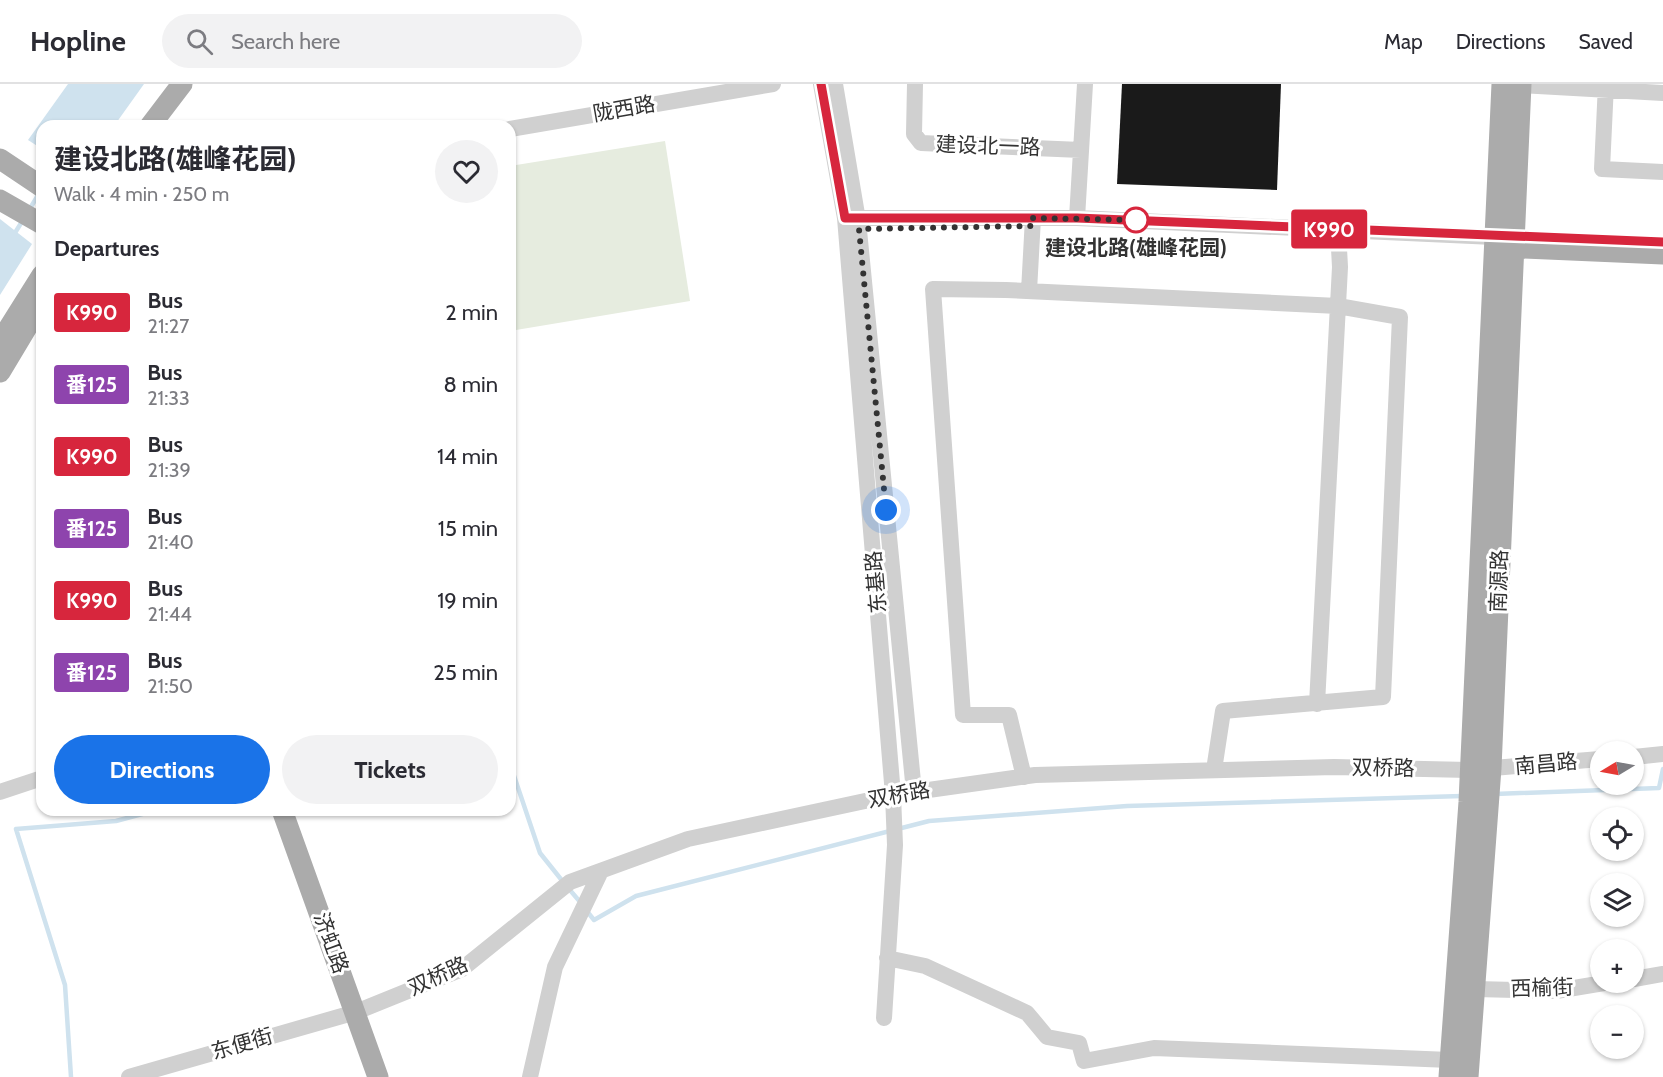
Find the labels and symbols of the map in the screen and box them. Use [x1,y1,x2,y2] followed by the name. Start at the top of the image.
[591,91,657,126] street label: 陇西路
[935,131,1041,160] street label: 建设北一路
[1123,207,1149,233] marker: 建设北路(雄峰花园)
[1287,210,1371,248] line badge: K990
[1045,235,1227,260] place label: 建设北路(雄峰花园)
[871,495,901,525] your location
[1485,549,1512,613] street label: 南源路
[860,550,891,615] street label: 东基路
[1590,741,1644,795] north arrow
[1513,748,1578,779] street label: 南昌路
[1351,754,1415,781] street label: 双桥路
[866,777,932,812] street label: 双桥路
[309,909,354,977] street label: 济虹路
[404,951,472,1000] street label: 双桥路
[1510,974,1574,1001] street label: 西榆街
[208,1023,276,1064] street label: 东便街

